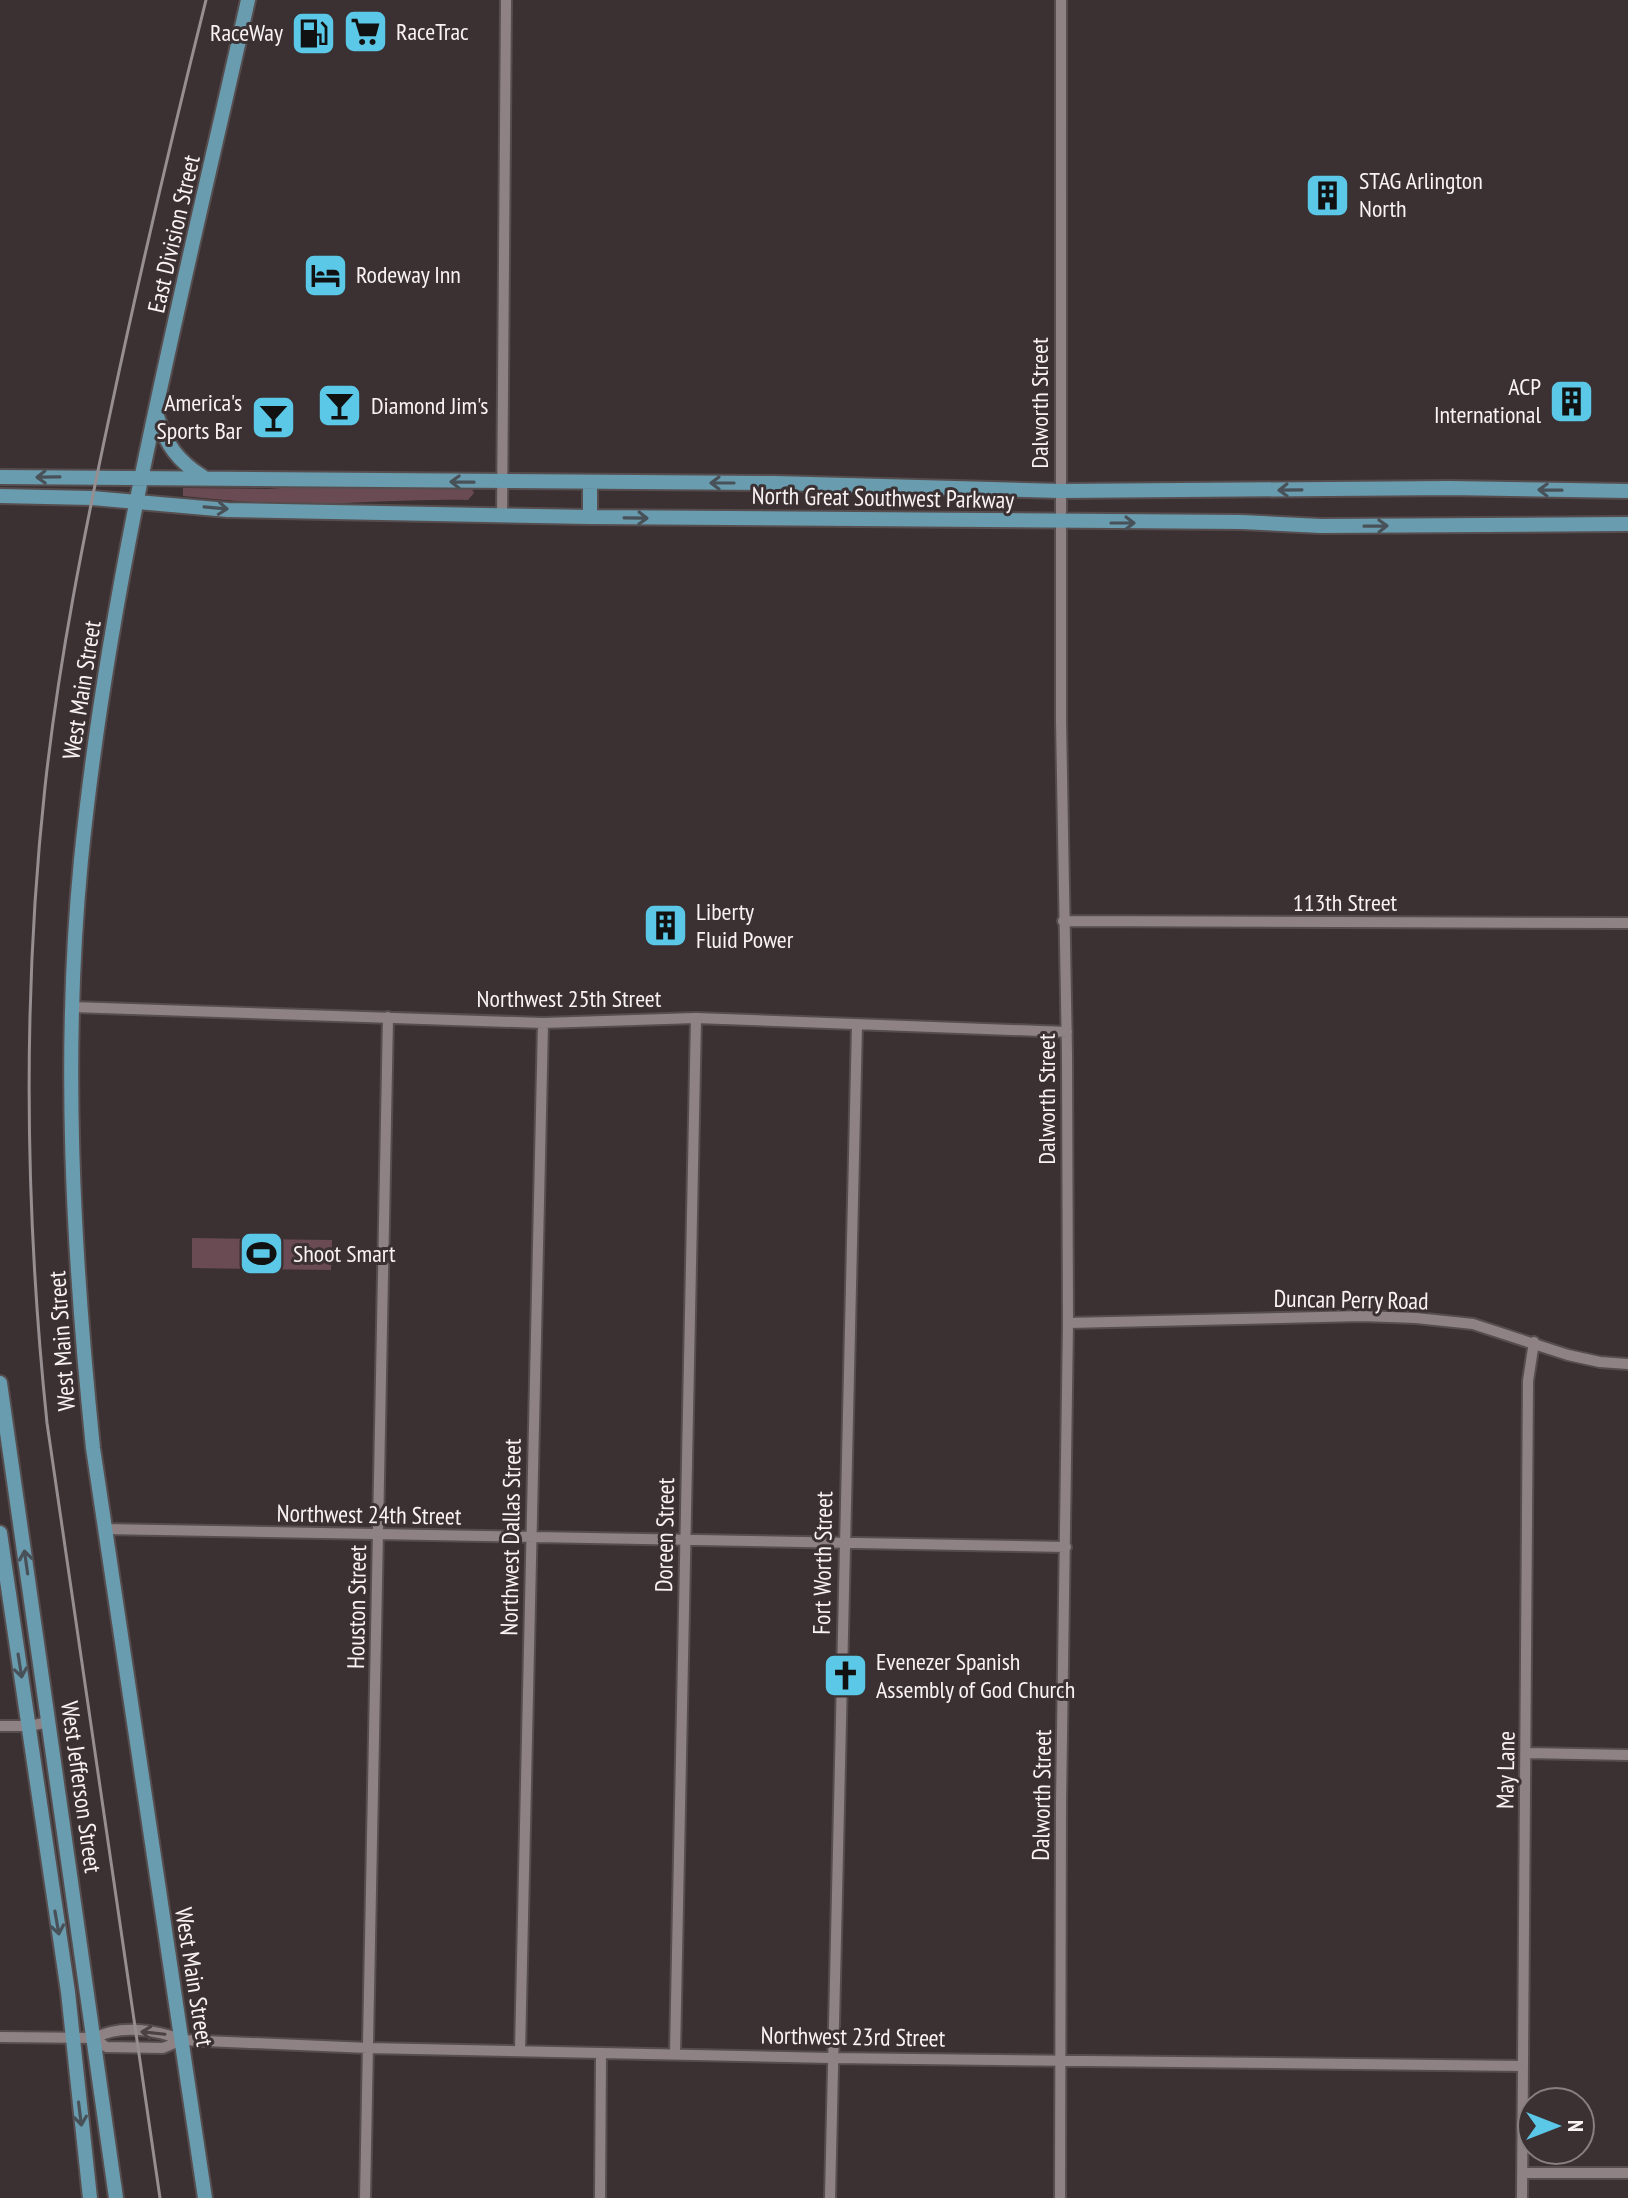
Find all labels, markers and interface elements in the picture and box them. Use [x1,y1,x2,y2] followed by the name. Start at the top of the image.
[341,8,389,56] supermarket icon: RaceTrac
[290,9,338,57] fuel station icon: RaceWay
[396,16,469,47] place label: RaceTrac
[210,17,283,48] place label: RaceWay
[140,152,207,316] street label: East Division Street
[1359,165,1483,224] place label: STAG Arlington North
[1304,171,1352,219] building icon: STAG Arlington North
[301,251,349,299] hotel icon: Rodeway Inn
[356,259,461,290] place label: Rodeway Inn
[1024,337,1055,469] street label: Dalworth Street
[1434,371,1541,430] place label: ACP International
[1548,377,1596,425] building icon: ACP International
[316,382,364,430] bar icon: Diamond Jim's
[156,387,242,446] place label: America's Sports Bar
[371,390,488,421] place label: Diamond Jim's
[249,393,297,441] bar icon: America's Sports Bar
[35,469,62,485] one-way arrow
[449,474,476,489] one-way arrow
[709,475,736,491] one-way arrow
[751,480,1015,515] street label: North Great Southwest Parkway
[1277,482,1304,498] one-way arrow
[1537,482,1564,497] one-way arrow
[202,501,229,516] one-way arrow
[622,510,649,525] one-way arrow
[1109,515,1136,531] one-way arrow
[1362,518,1389,534] one-way arrow
[55,618,108,762] street label: West Main Street
[1293,887,1398,918] street label: 113th Street
[696,896,794,955] place label: Liberty Fluid Power
[641,902,689,950] building icon: Liberty Fluid Power
[477,983,662,1014] street label: Northwest 25th Street
[1031,1033,1062,1165] street label: Dalworth Street
[238,1230,286,1278] sports icon: Shoot Smart
[293,1238,396,1269] place label: Shoot Smart
[41,1270,82,1412] street label: West Main Street
[1273,1283,1429,1316] street label: Duncan Perry Road
[493,1438,528,1636] street label: Northwest Dallas Street
[648,1477,681,1592] street label: Doreen Street
[806,1491,839,1635] street label: Fort Worth Street
[276,1497,462,1532] street label: Northwest 24th Street
[340,1544,373,1669] street label: Houston Street
[18,1549,33,1575] one-way arrow
[876,1646,1075,1705] place label: Evenezer Spanish Assembly of God Church
[13,1652,28,1678] one-way arrow
[821,1652,869,1700] church icon: Evenezer Spanish Assembly of God Church
[54,1699,109,1875] street label: West Jefferson Street
[1025,1729,1058,1861] street label: Dalworth Street
[1489,1731,1522,1809] street label: May Lane
[168,1905,221,2049] street label: West Main Street
[50,1910,65,1935] one-way arrow
[760,2019,946,2054] street label: Northwest 23rd Street
[141,2025,167,2040] one-way arrow
[1516,2086,1596,2166] north arrow
[73,2100,88,2127] one-way arrow
[1562,2120,1590,2132] text: N

